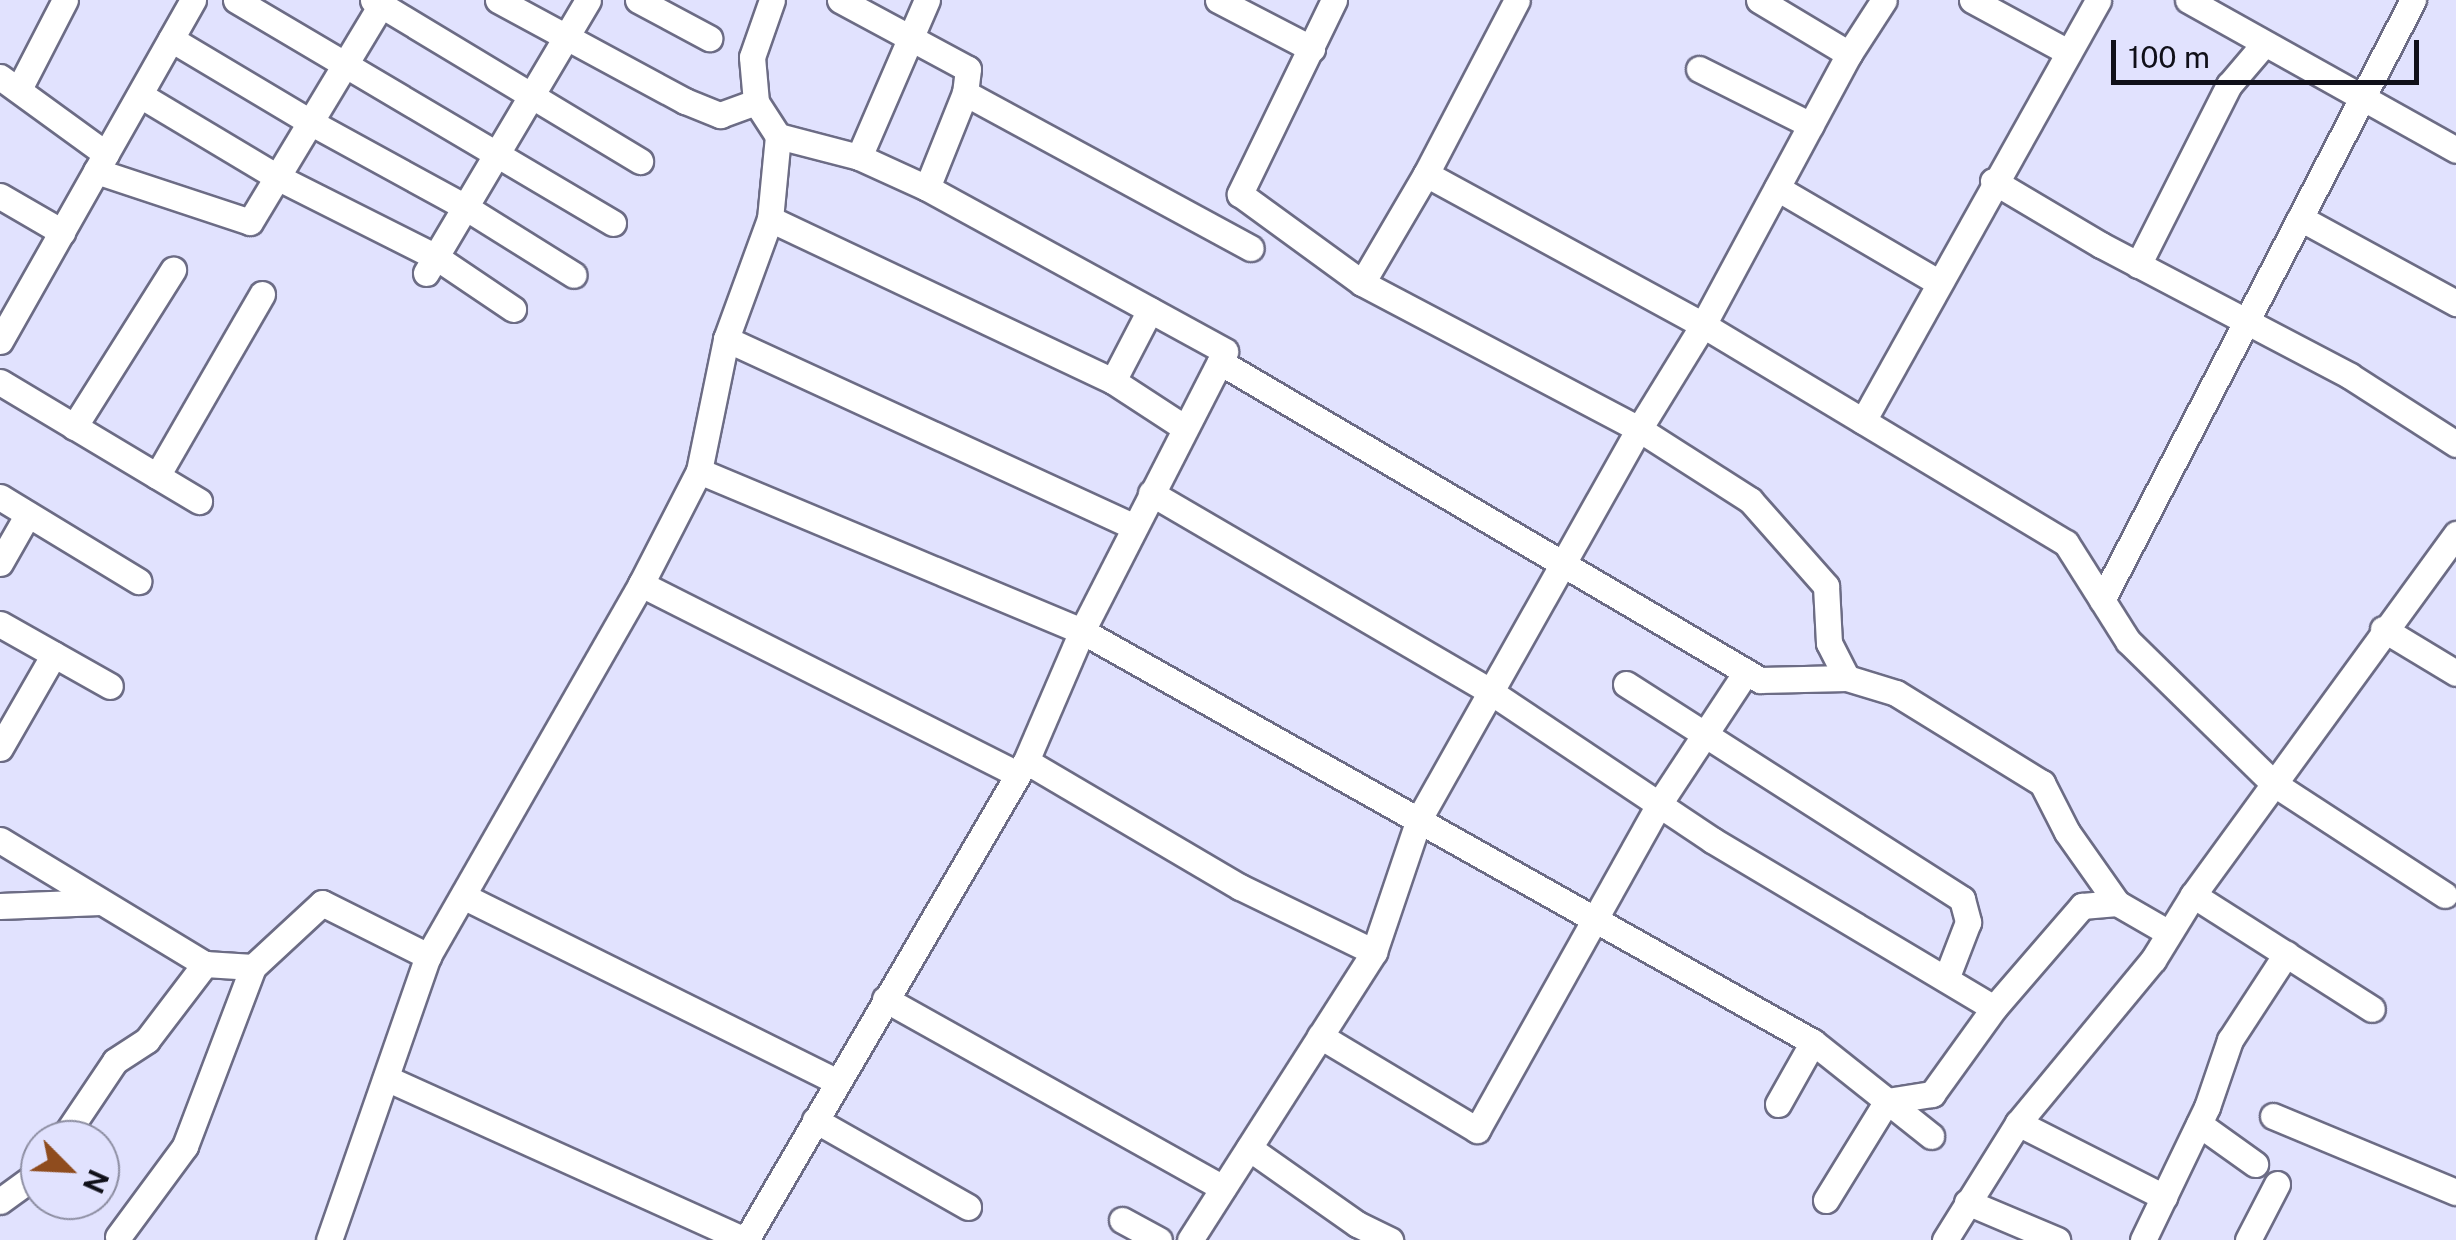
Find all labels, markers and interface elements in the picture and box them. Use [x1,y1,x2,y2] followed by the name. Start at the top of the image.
[2116,20,2424,82] scale bar
[2128,39,2210,75] text: 100 m
[20,1120,120,1220] north arrow
[77,1165,116,1198] text: N

